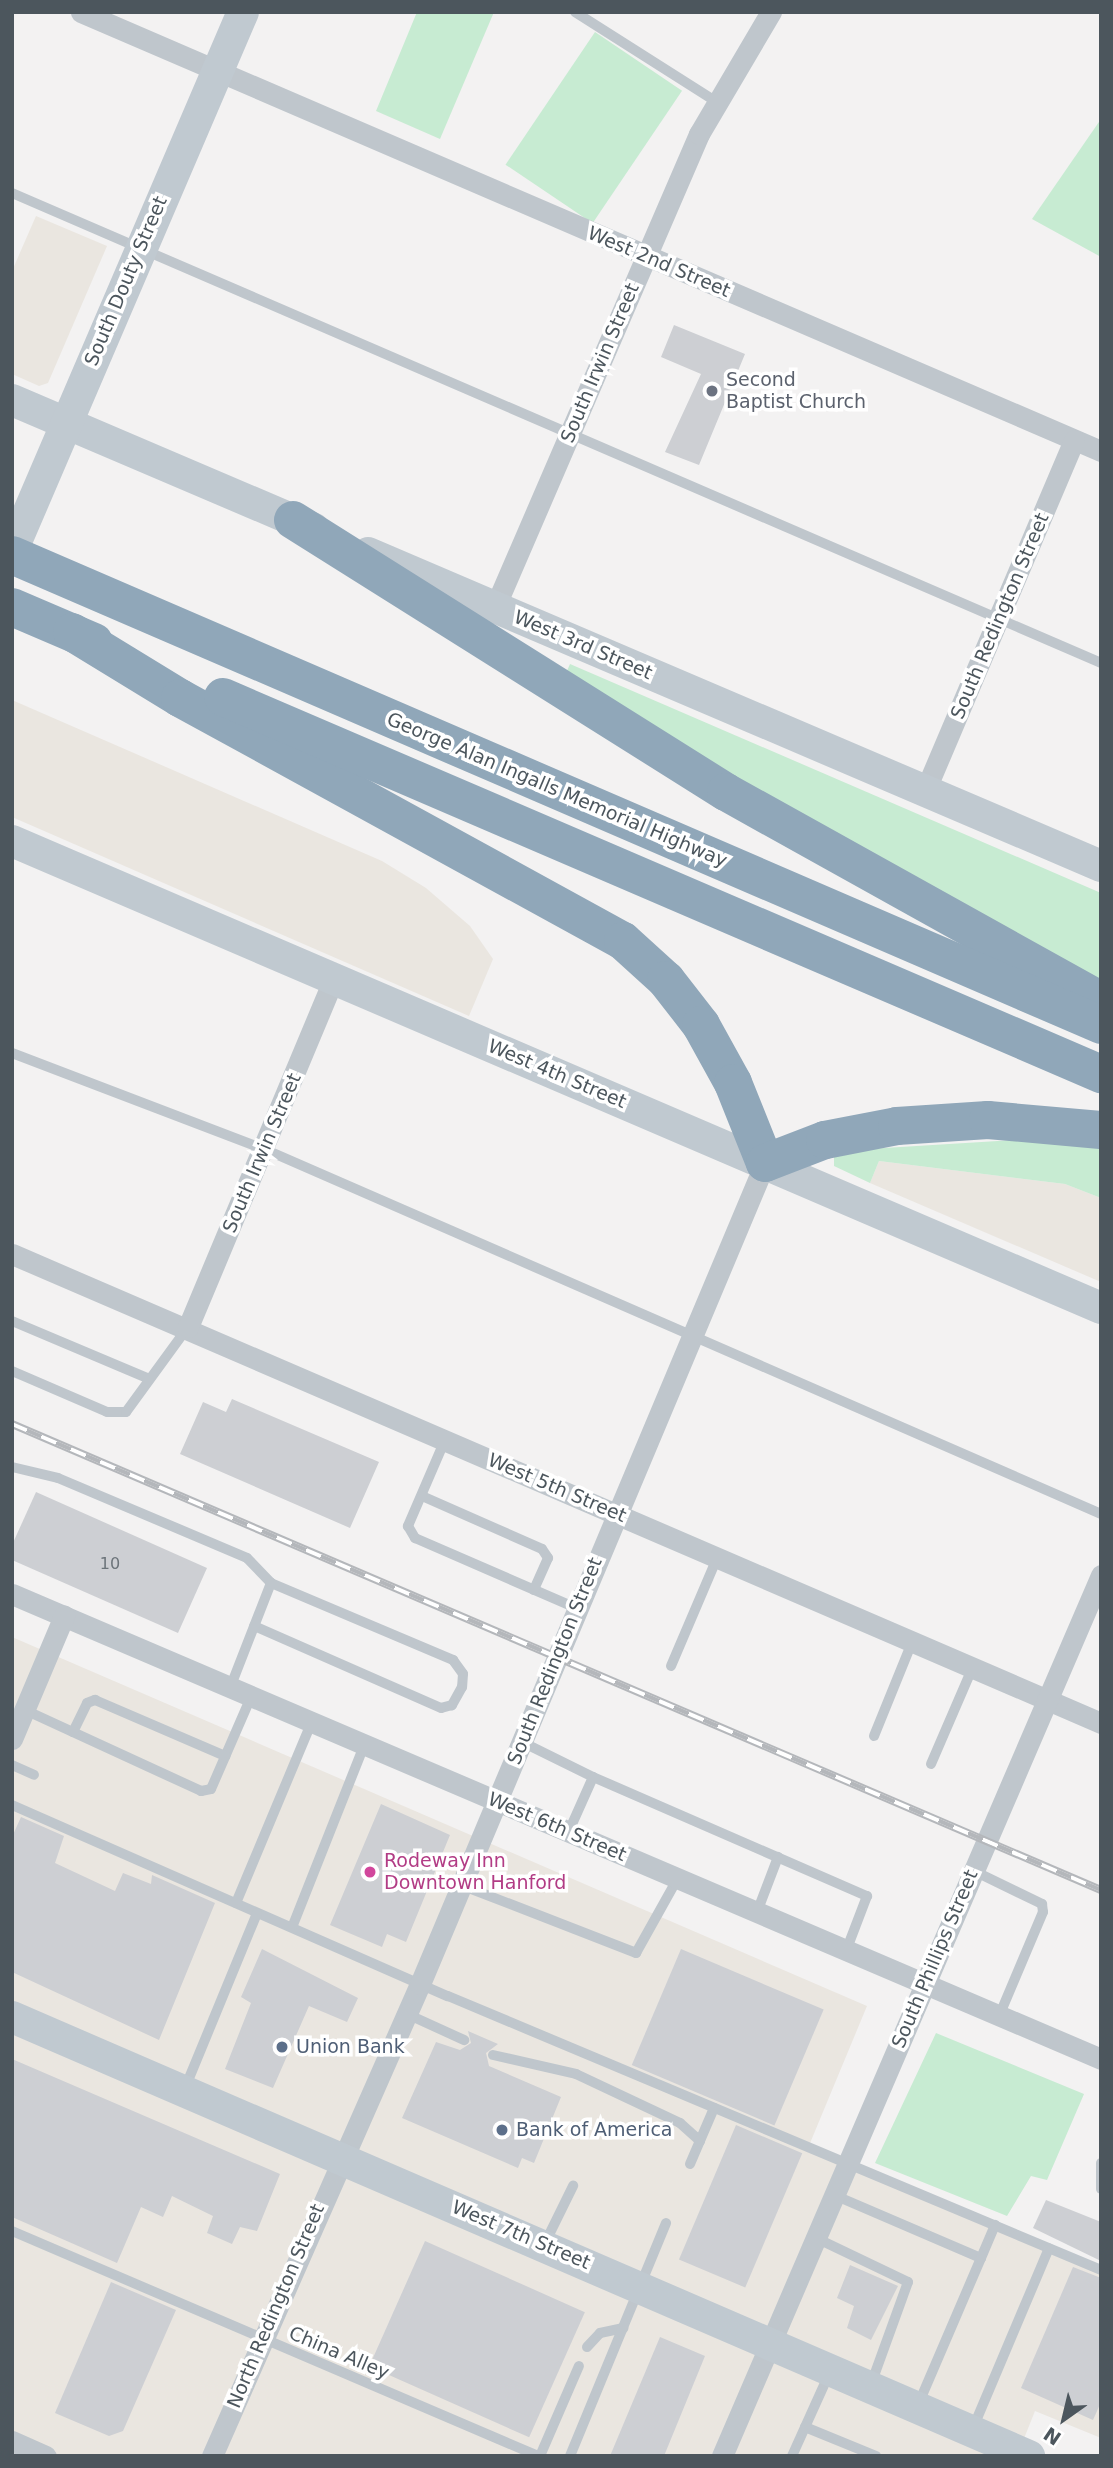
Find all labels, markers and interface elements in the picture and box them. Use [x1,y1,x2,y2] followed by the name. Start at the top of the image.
[80,193,172,369] street label: South Douty Street
[584,222,734,302] street label: West 2nd Street
[556,280,644,446] street label: South Irwin Street
[726,369,866,413] place label: Second Baptist Church
[704,383,720,399] marker: Second Baptist Church
[946,510,1054,722] street label: South Redington Street
[510,606,656,684] street label: West 3rd Street
[383,708,731,872] street label: George Alan Ingalls Memorial Highway
[484,1035,630,1113] street label: West 4th Street
[218,1070,306,1236] street label: South Irwin Street
[484,1449,630,1527] street label: West 5th Street
[100,1554,120,1574] house number: 10
[503,1554,607,1768] street label: South Redington Street
[484,1788,630,1866] street label: West 6th Street
[384,1850,566,1894] place label: Rodeway Inn Downtown Hanford
[362,1864,378,1880] marker: Rodeway Inn Downtown Hanford
[887,1866,983,2052] street label: South Phillips Street
[296,2036,405,2058] place label: Union Bank
[274,2039,290,2055] marker: Union Bank
[516,2119,672,2141] place label: Bank of America
[494,2122,510,2138] marker: Bank of America
[448,2196,594,2274] street label: West 7th Street
[223,2200,329,2412] street label: North Redington Street
[285,2322,393,2384] street label: China Alley
[1029,2384,1099,2454] north arrow
[1040,2423,1065,2450] text: N

